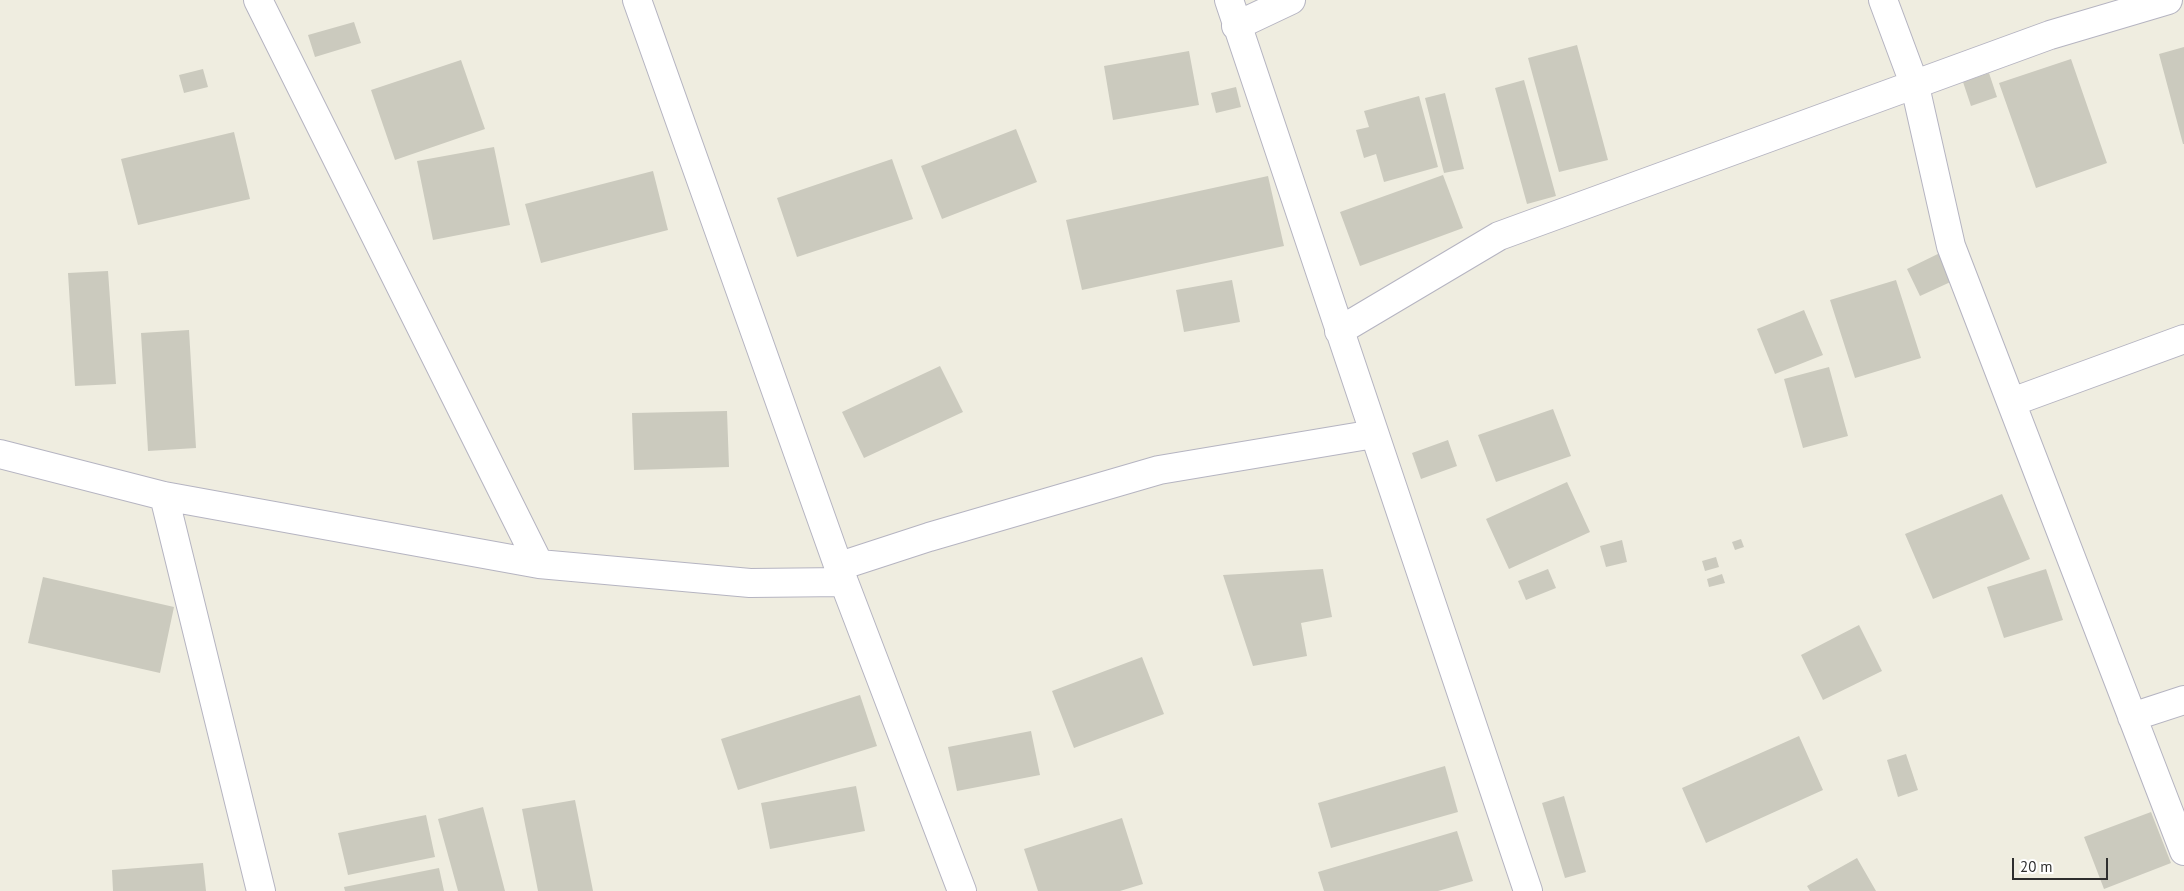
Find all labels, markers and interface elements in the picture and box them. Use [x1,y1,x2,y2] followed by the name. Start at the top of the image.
[2014,848,2110,880] scale bar
[2020,857,2053,876] text: 20 m

